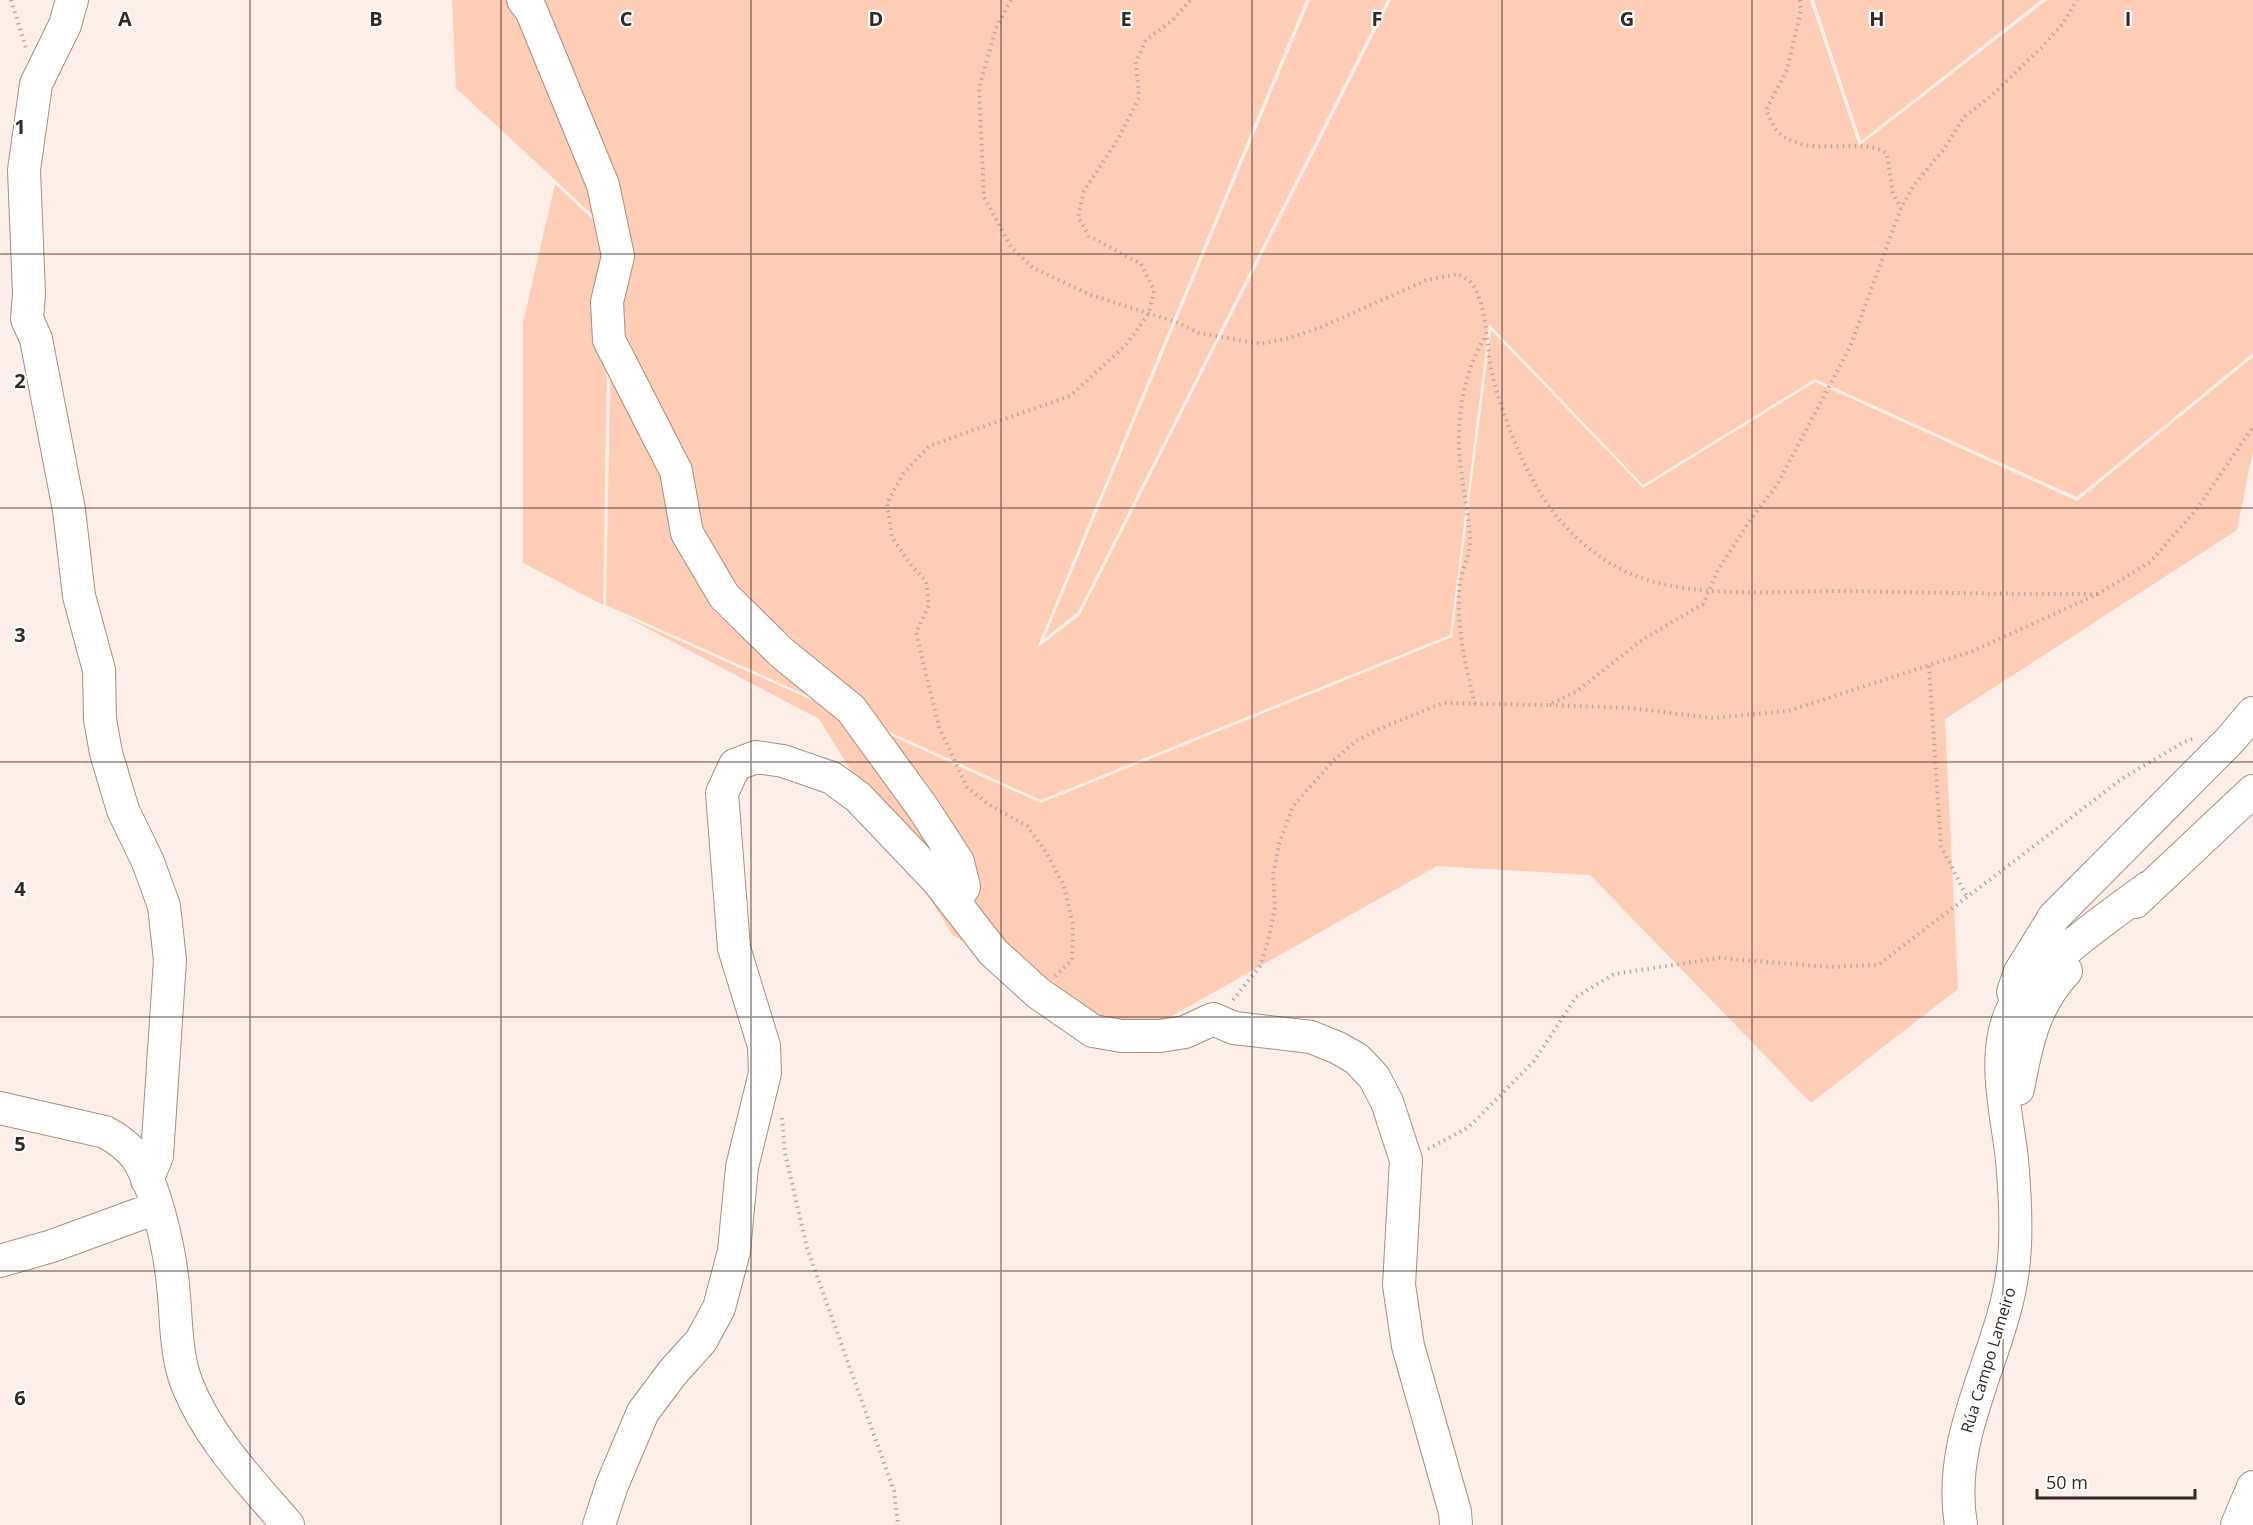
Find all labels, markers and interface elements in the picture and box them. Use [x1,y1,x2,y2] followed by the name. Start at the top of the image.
[118,5,132,32] text: A
[369,5,383,32] text: B
[620,5,633,32] text: C
[869,5,883,32] text: D
[1120,5,1132,32] text: E
[1372,5,1382,32] text: F
[1620,5,1634,32] text: G
[1869,5,1885,32] text: H
[2125,5,2131,32] text: I
[14,113,26,140] text: 1
[14,367,26,394] text: 2
[14,621,26,648] text: 3
[14,875,26,902] text: 4
[14,1130,26,1157] text: 5
[1955,1284,2021,1436] street label: Rúa Campo Lameiro
[14,1384,26,1411] text: 6
[2037,1462,2194,1500] scale bar
[2046,1470,2088,1494] text: 50 m

